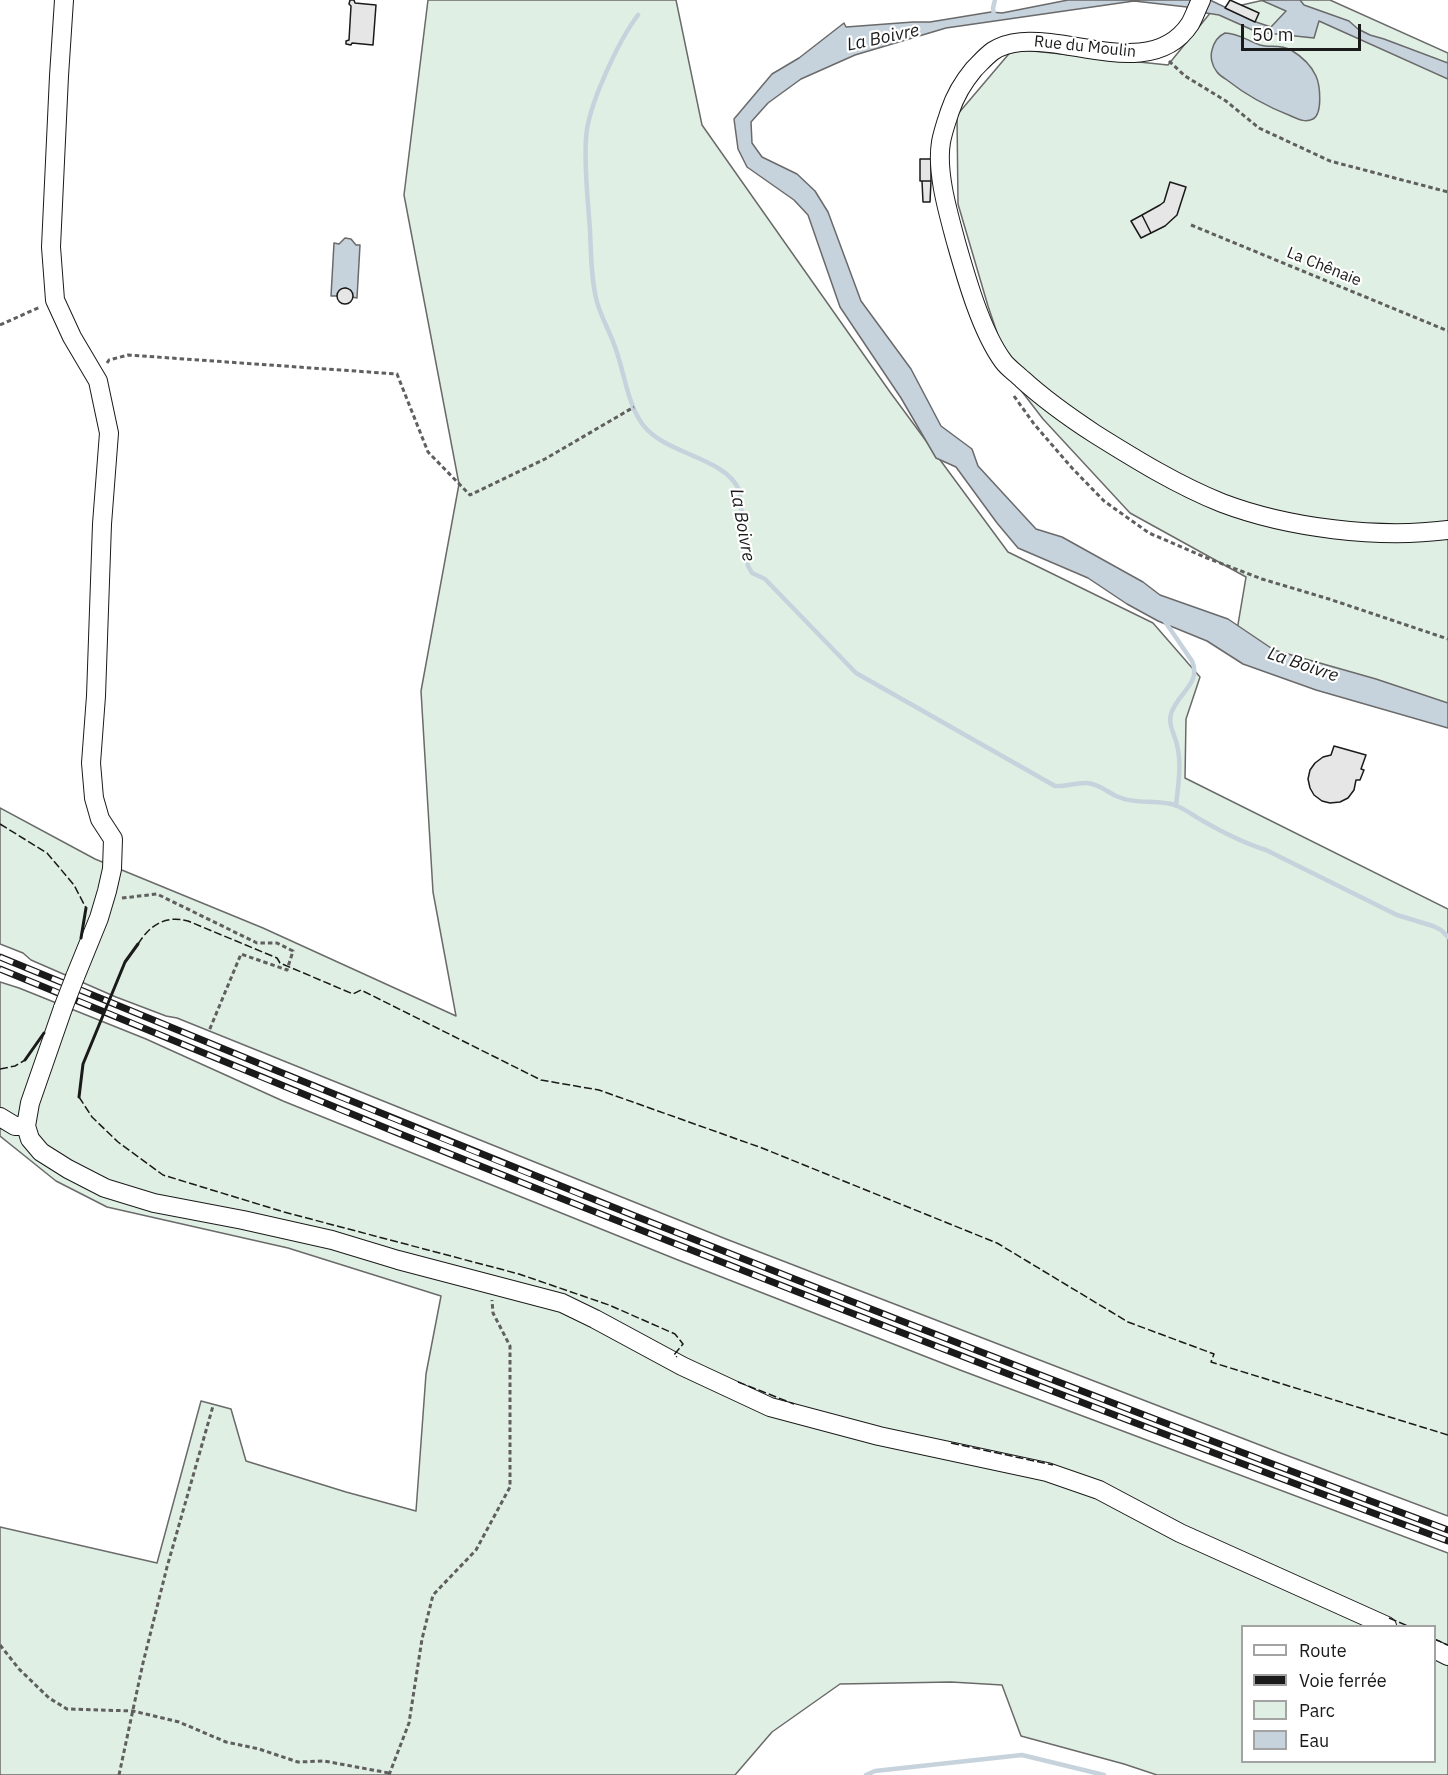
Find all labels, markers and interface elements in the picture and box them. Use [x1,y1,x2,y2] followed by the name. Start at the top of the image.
[1244,12,1364,50] scale bar
[845,20,921,56] water label: La Boivre
[1252,23,1294,46] text: 50 m
[1033,32,1137,62] street label: Rue du Moulin
[1284,243,1364,291] street label: La Chênaie
[725,487,759,563] water label: La Boivre
[1265,643,1341,687] water label: La Boivre
[1241,1625,1436,1763] legend
[1299,1639,1347,1662] text: Route
[1299,1669,1387,1692] text: Voie ferrée
[1299,1699,1335,1722] text: Parc
[1299,1729,1329,1752] text: Eau

